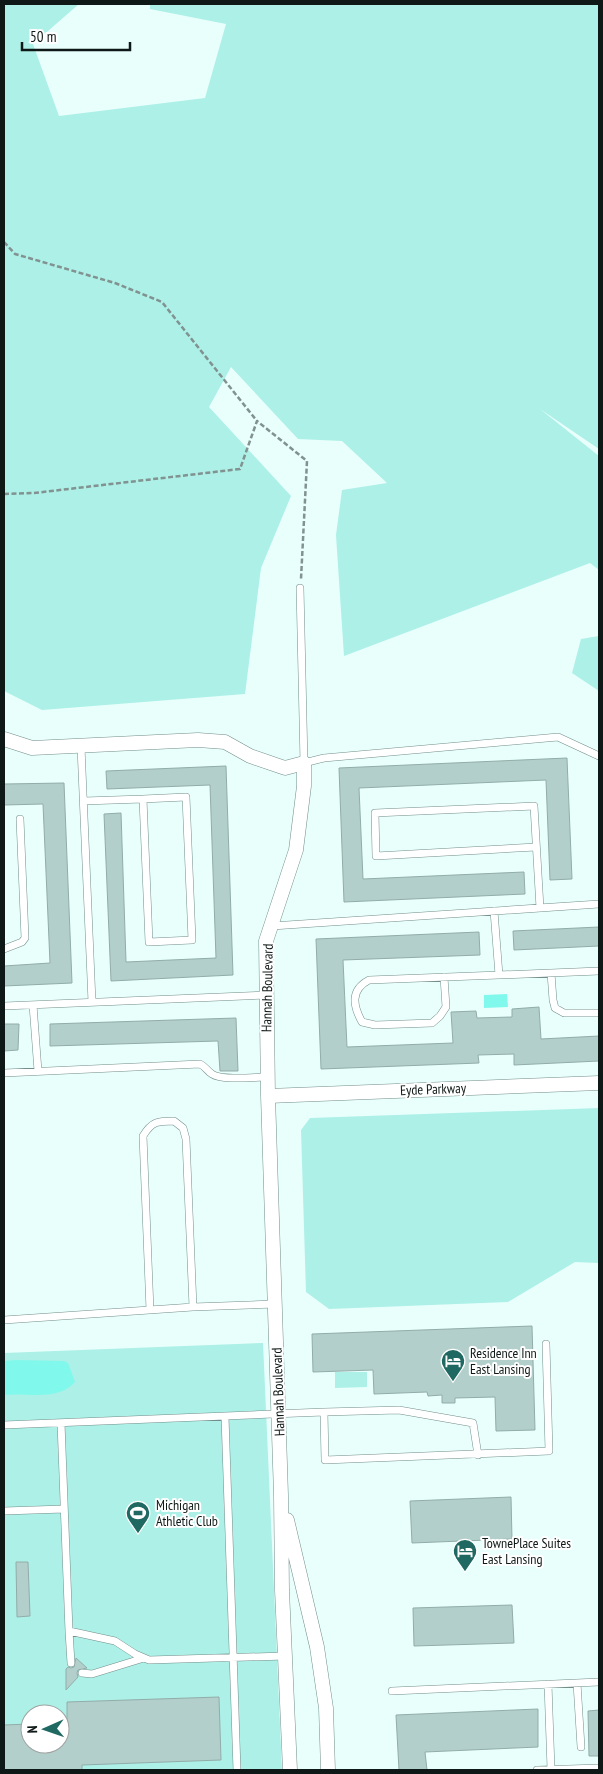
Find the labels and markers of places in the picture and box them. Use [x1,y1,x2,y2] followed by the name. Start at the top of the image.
[470,1344,537,1378] place label: Residence Inn East Lansing
[440,1348,466,1382] hotel icon: Residence Inn East Lansing
[156,1496,218,1530] place label: Michigan Athletic Club
[125,1500,151,1534] sports icon: Michigan Athletic Club
[482,1534,571,1568] place label: TownePlace Suites East Lansing
[452,1538,478,1572] hotel icon: TownePlace Suites East Lansing

